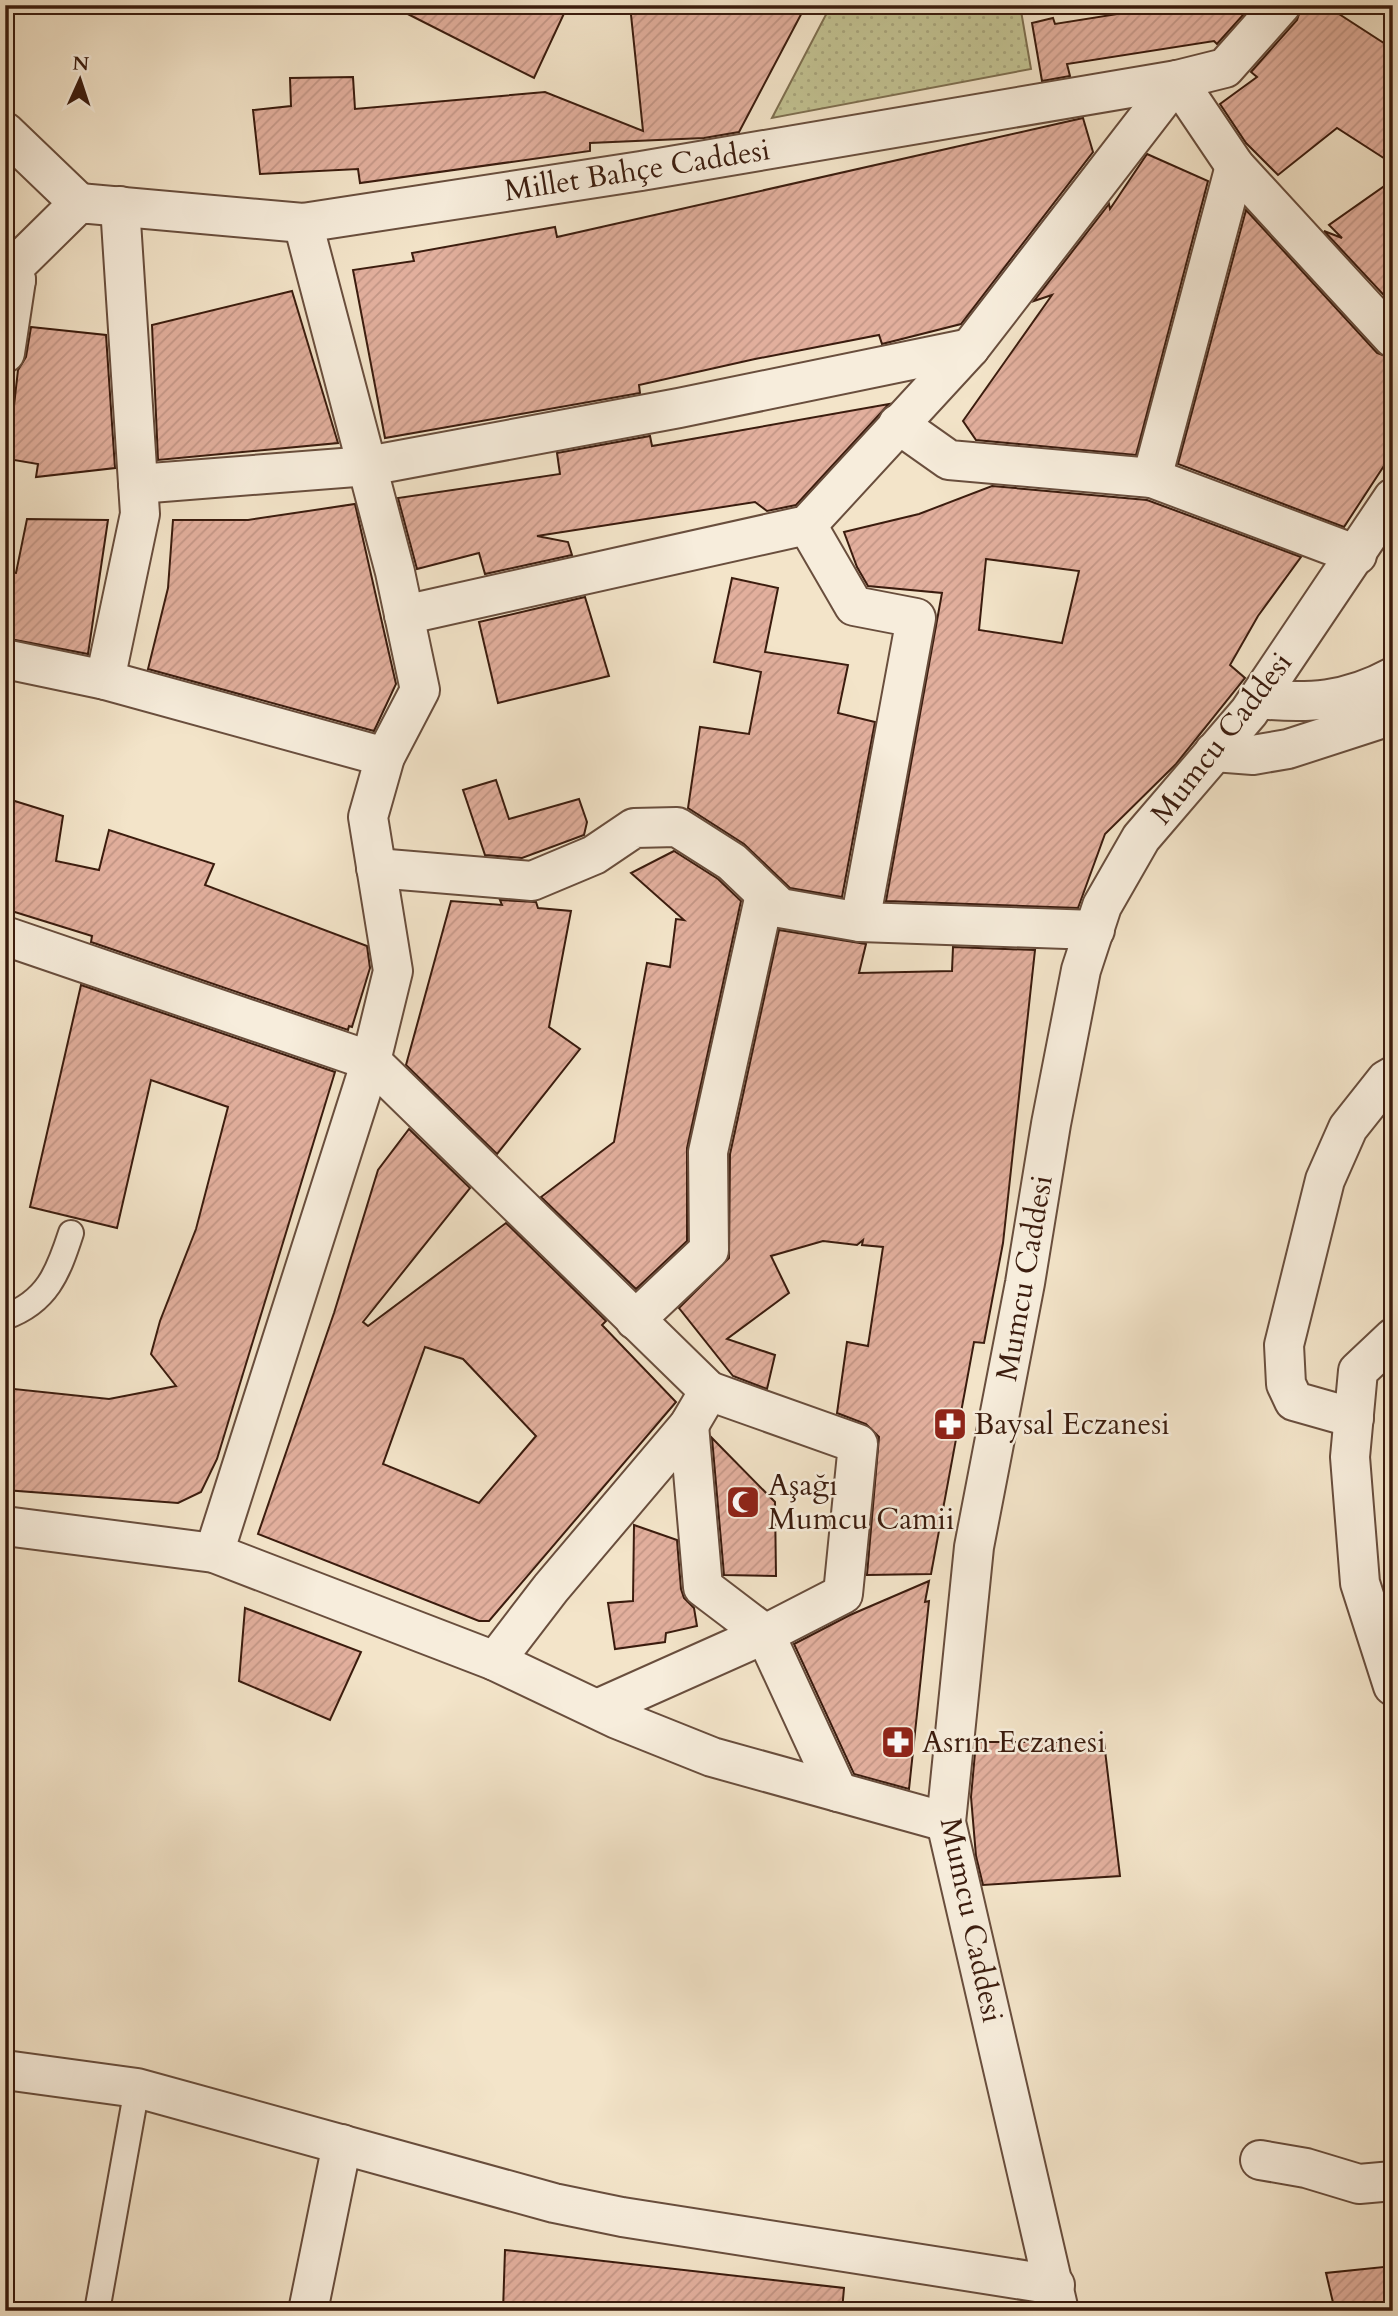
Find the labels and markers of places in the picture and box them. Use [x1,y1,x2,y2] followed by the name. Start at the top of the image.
[974,1404,1170,1445] place label: Baysal Eczanesi
[931,1405,969,1443] pharmacy icon: Baysal Eczanesi
[768,1465,954,1540] place label: Aşağı Mumcu Camii
[724,1483,762,1521] mosque icon: Aşağı Mumcu Camii
[922,1722,1106,1763] place label: Asrın Eczanesi
[879,1723,917,1761] pharmacy icon: Asrın Eczanesi

